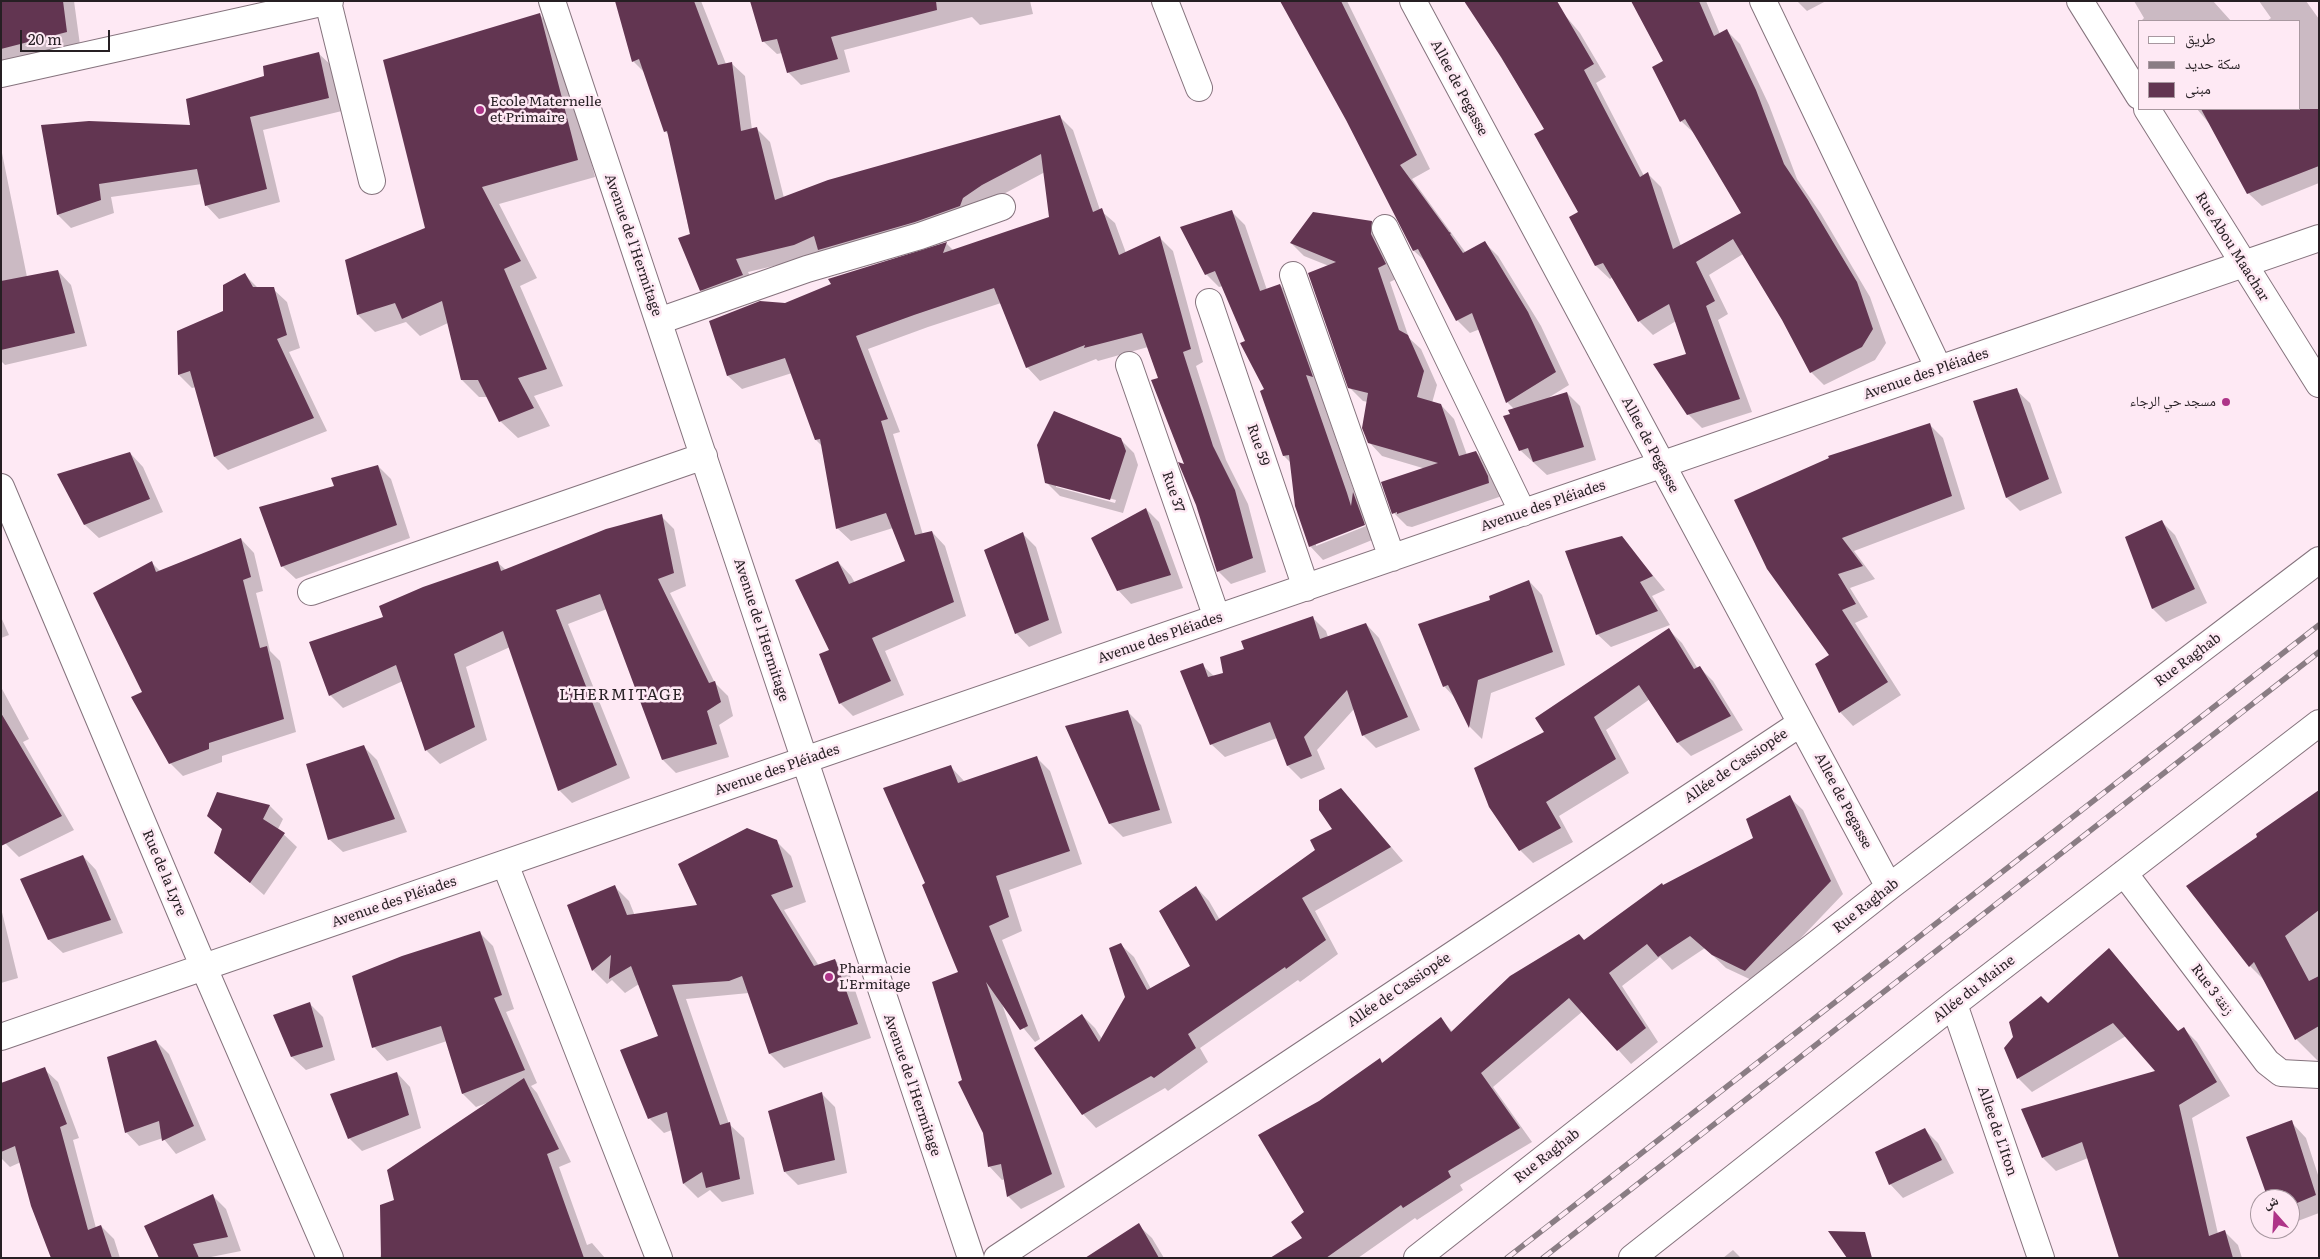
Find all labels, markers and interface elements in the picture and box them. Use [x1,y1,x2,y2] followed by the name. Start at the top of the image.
[22,20,112,52] scale bar
[2138,20,2300,110] legend
[2185,26,2216,49] text: طريق
[28,27,62,50] text: 20 m
[1427,37,1491,139] street label: Allee de Pegasse
[2185,51,2240,74] text: سكة حديد
[2185,76,2211,99] text: مبنى
[490,94,601,126] place label: Ecole Maternelle et Primaire
[474,104,486,116] marker: Ecole Maternelle et Primaire
[601,172,665,318] street label: Avenue de l'Hermitage
[2192,189,2272,305] street label: Rue Abou Maachar
[1861,345,1991,403] street label: Avenue des Pléiades
[1618,394,1682,496] street label: Allee de Pegasse
[2130,394,2216,410] place label: مسجد حي الرجاء
[2220,396,2232,408] marker: مسجد حي الرجاء
[1243,422,1273,468] street label: Rue 59
[1158,469,1188,515] street label: Rue 37
[1478,477,1608,535] street label: Avenue des Pléiades
[730,556,792,704] street label: Avenue de l'Hermitage
[1095,609,1225,667] street label: Avenue des Pléiades
[2152,630,2224,690] street label: Rue Raghab
[558,685,684,705] district label: L'HERMITAGE
[1681,725,1791,807] street label: Allée de Cassiopée
[712,741,842,799] street label: Avenue des Pléiades
[1811,750,1875,852] street label: Allee de Pegasse
[138,827,190,919] street label: Rue de la Lyre
[329,873,459,931] street label: Avenue des Pléiades
[1830,875,1902,937] street label: Rue Raghab
[1344,949,1454,1031] street label: Allée de Cassiopée
[1930,952,2018,1026] street label: Allée du Maine
[839,961,911,994] place label: Pharmacie L'Ermitage
[2187,961,2237,1019] street label: Rue 3 زنقة
[823,971,835,983] marker: Pharmacie L'Ermitage
[880,1012,944,1158] street label: Avenue de l'Hermitage
[1974,1084,2020,1178] street label: Allee de L'Iton
[1511,1125,1583,1187] street label: Rue Raghab
[2250,1189,2300,1239] north arrow
[2260,1189,2281,1213] text: ش

